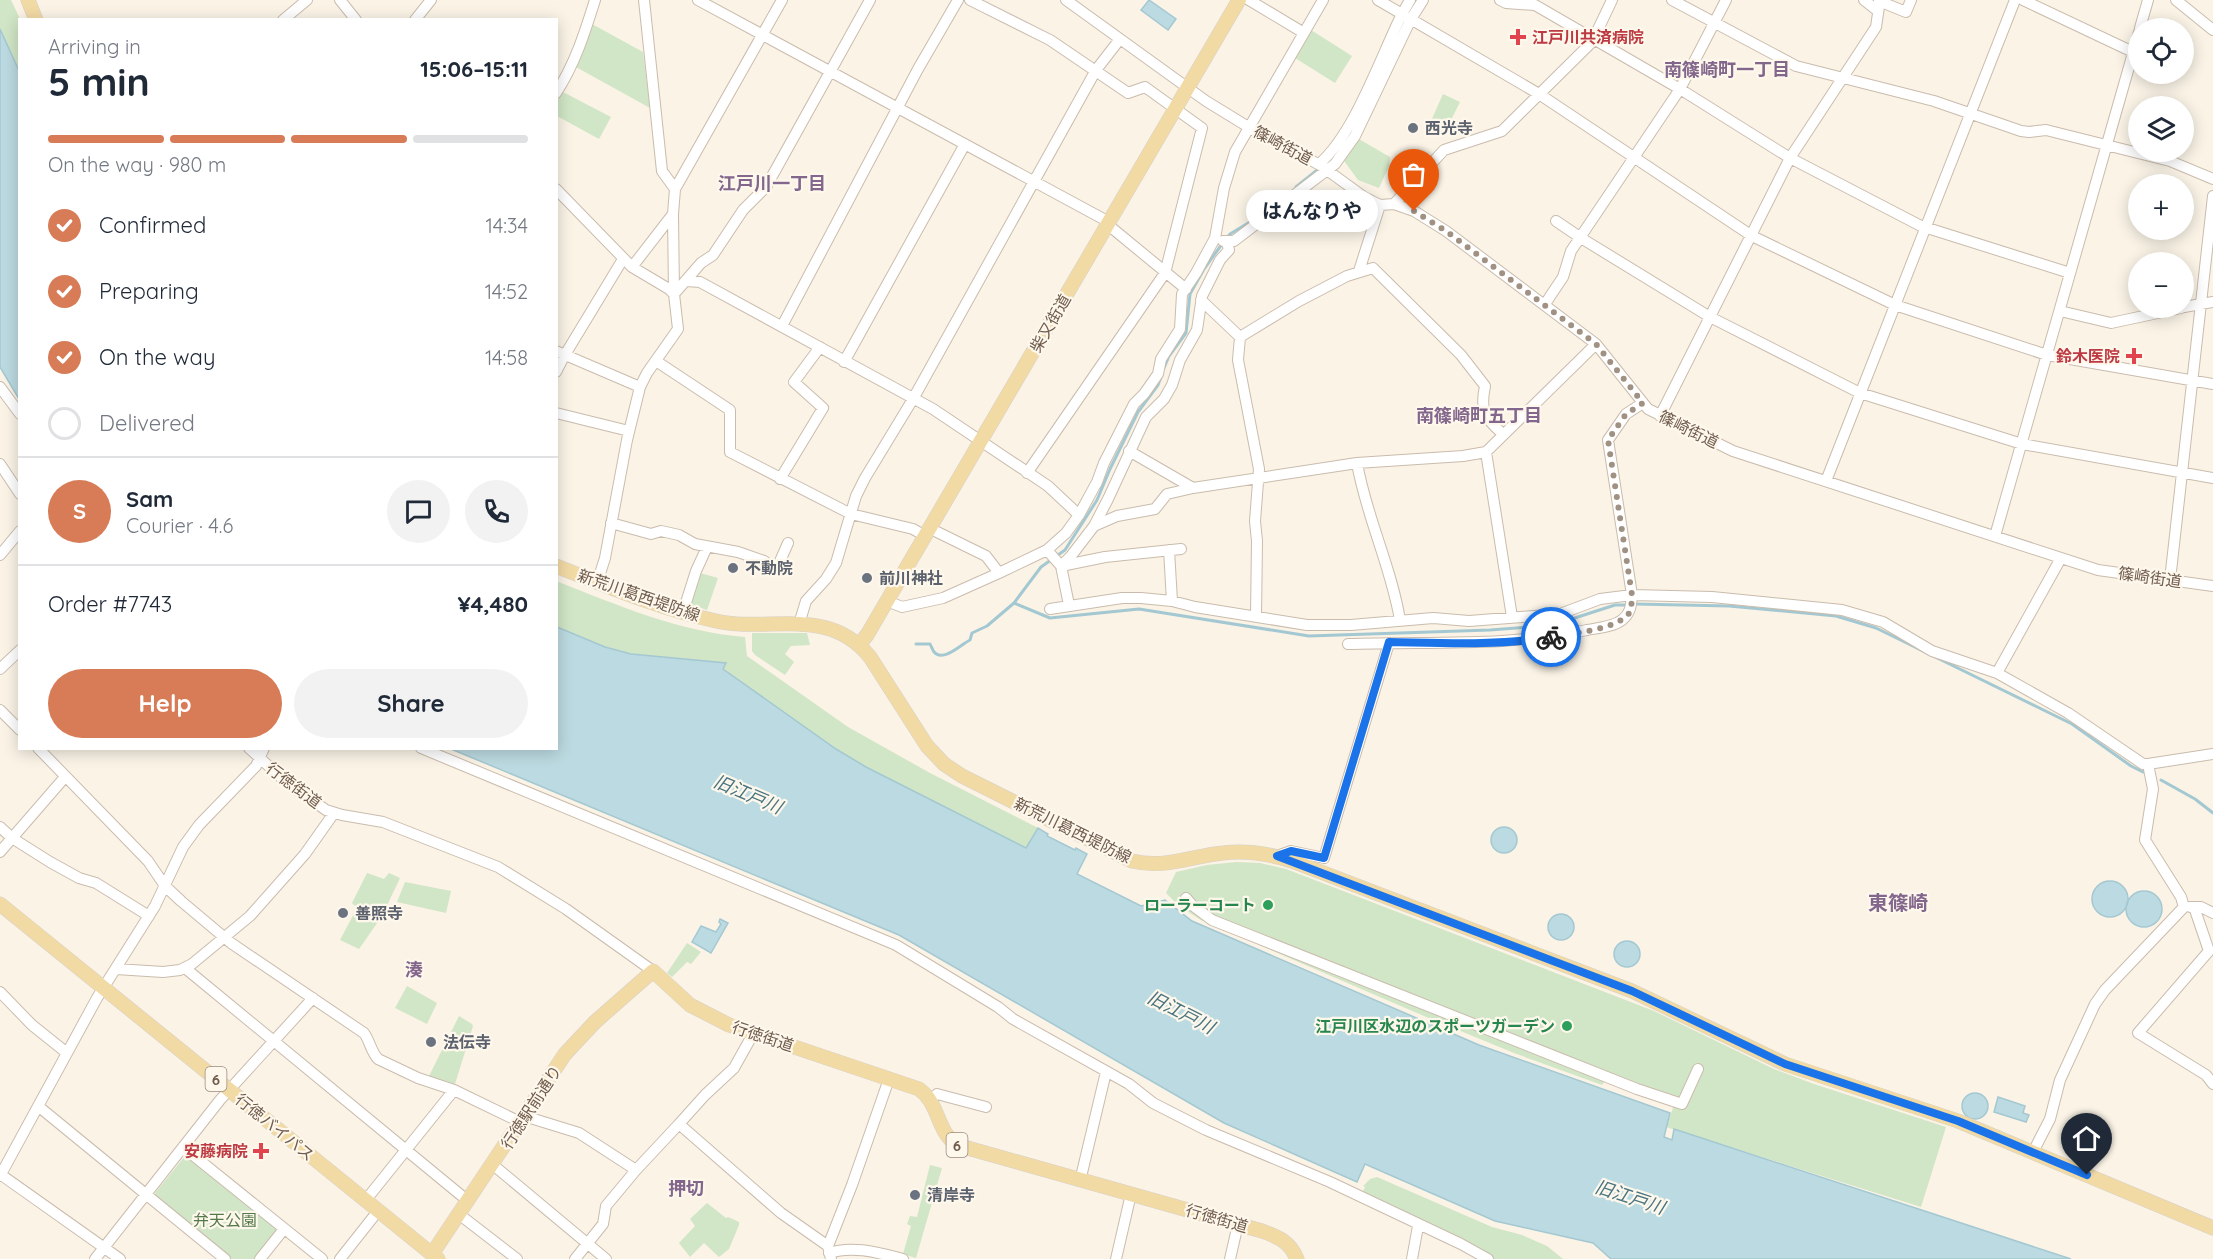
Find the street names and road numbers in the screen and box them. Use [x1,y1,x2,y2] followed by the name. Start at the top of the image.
[1250,121,1316,169] street label: 篠崎街道
[1025,290,1075,356] street label: 柴又街道
[1656,406,1722,452] street label: 篠崎街道
[2117,563,2183,591] street label: 篠崎街道
[575,565,703,625] street label: 新荒川葛西堤防線
[262,758,326,812] street label: 行徳街道
[1011,793,1135,867] street label: 新荒川葛西堤防線
[729,1017,797,1055] street label: 行徳街道
[496,1061,566,1153] street label: 行徳駅前通り
[206,1067,226,1091] road number: 6
[232,1089,318,1165] street label: 行徳バイパス
[946,1133,968,1157] road number: 6
[1183,1200,1251,1236] street label: 行徳街道

